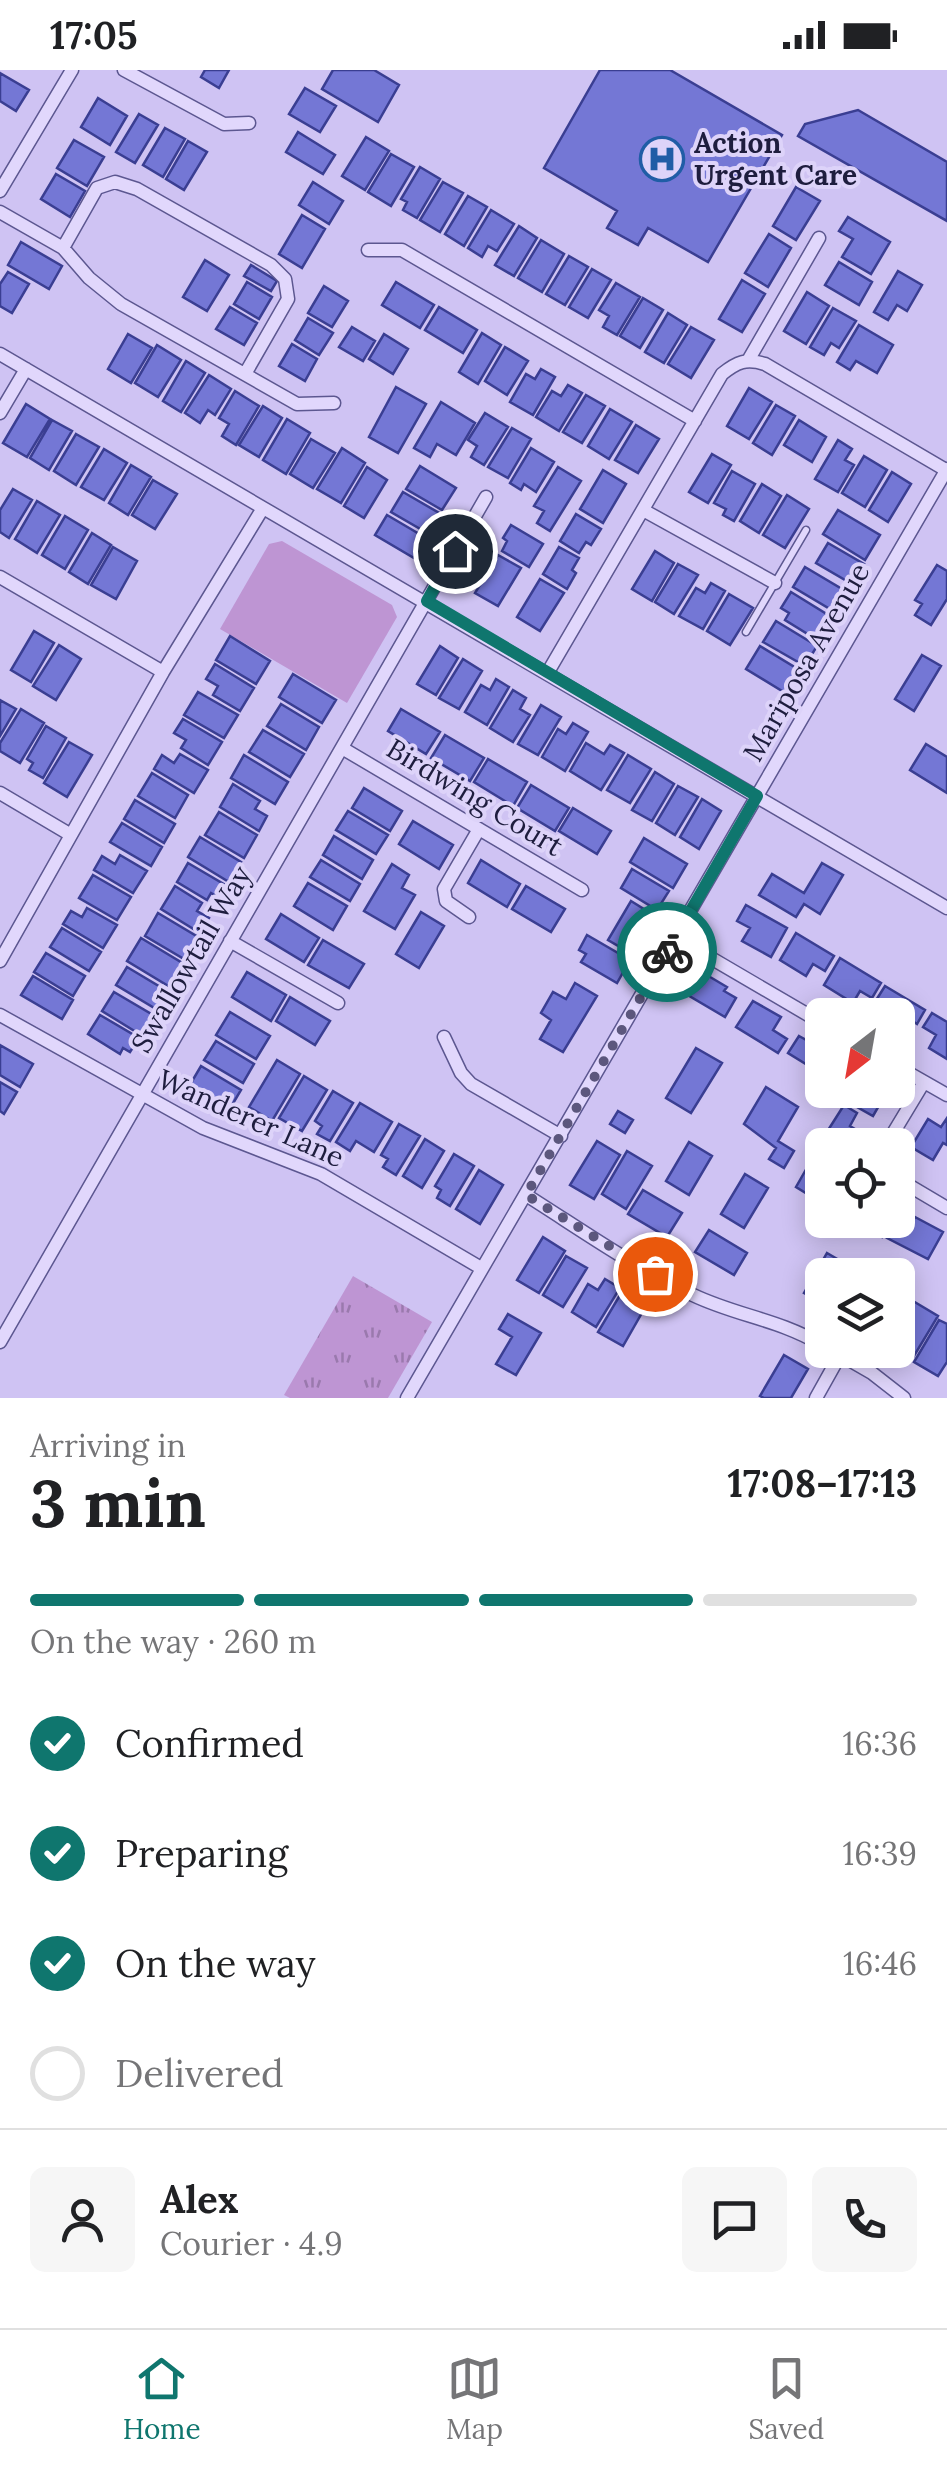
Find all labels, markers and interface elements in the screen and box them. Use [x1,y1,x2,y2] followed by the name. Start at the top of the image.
[50,11,137,59] text: 17:05
[694,125,857,193] place label: Action Urgent Care
[639,136,685,182] hospital icon: Action Urgent Care
[413,509,498,594] pin
[428,524,483,579] icon: home
[735,556,877,768] street label: Mariposa Avenue
[380,730,570,864] street label: Birdwing Court
[123,859,259,1059] street label: Swallowtail Way
[617,902,717,1002] courier
[640,925,695,980] icon: bike
[805,998,915,1108] north arrow
[805,998,915,1368] map controls
[152,1061,350,1175] street label: Wanderer Lane
[805,1128,915,1238] button: locate
[613,1232,698,1317] pin
[628,1247,683,1302] icon: bag
[805,1258,915,1368] button: layers
[30,1425,186,1466] text: Arriving in
[727,1459,917,1507] text: 17:08–17:13
[30,1462,206,1545] text: 3 min
[30,1621,316,1662] text: On the way · 260 m
[30,1716,85,1771] icon: check
[115,1719,304,1767] text: Confirmed
[843,1723,917,1764] text: 16:36
[30,1826,85,1881] icon: check
[115,1829,288,1877] text: Preparing
[843,1833,917,1874] text: 16:39
[30,1936,85,1991] icon: check
[115,1939,316,1987] text: On the way
[843,1943,917,1984] text: 16:46
[115,2049,284,2097] text: Delivered
[30,2167,135,2272] button: person
[682,2167,787,2272] button: chat
[812,2167,917,2272] button: phone
[160,2175,239,2223] text: Alex
[160,2223,343,2264] text: Courier · 4.9
[123,2351,201,2447] tab: Home
[446,2351,503,2447] tab: Map
[748,2351,824,2447] tab: Saved

